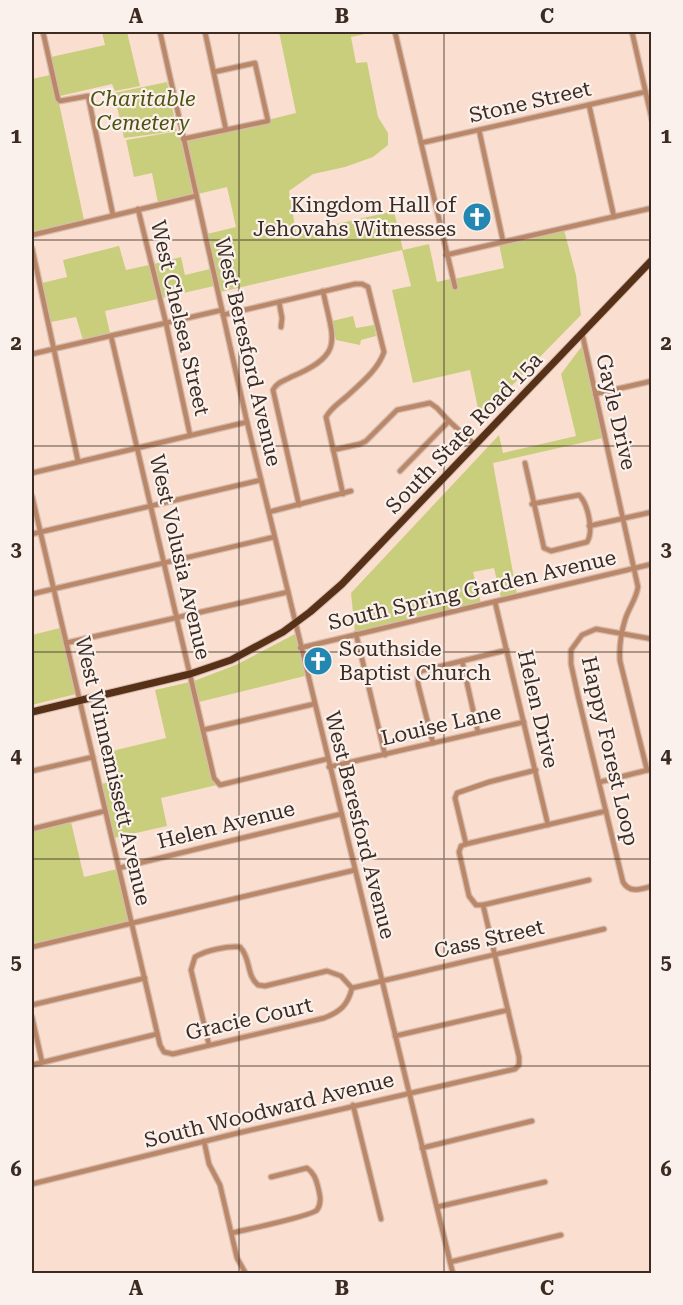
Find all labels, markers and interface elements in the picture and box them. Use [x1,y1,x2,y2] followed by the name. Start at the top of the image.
[129,4,144,28] text: A
[335,4,349,28] text: B
[540,4,554,28] text: C
[467,76,593,128] street label: Stone Street
[90,87,196,135] park label: Charitable Cemetery
[10,124,22,148] text: 1
[660,124,672,148] text: 1
[253,193,457,241] place label: Kingdom Hall of Jehovahs Witnesses
[461,201,493,233] church icon: Kingdom Hall of Jehovahs Witnesses
[146,218,214,418] street label: West Chelsea Street
[210,235,286,469] street label: West Beresford Avenue
[10,331,22,355] text: 2
[660,331,672,355] text: 2
[381,347,547,518] street label: South State Road 15a
[591,352,641,472] street label: Gayle Drive
[145,452,215,662] street label: West Volusia Avenue
[10,537,22,561] text: 3
[660,537,672,561] text: 3
[326,545,618,635] street label: South Spring Garden Avenue
[70,634,156,908] street label: West Winnemissett Avenue
[339,637,491,685] place label: Southside Baptist Church
[302,645,334,677] church icon: Southside Baptist Church
[513,648,563,770] street label: Helen Drive
[577,654,643,848] street label: Happy Forest Loop
[379,700,503,750] street label: Louise Lane
[320,709,400,941] street label: West Beresford Avenue
[10,744,22,768] text: 4
[660,744,672,768] text: 4
[155,796,297,854] street label: Helen Avenue
[432,915,546,963] street label: Cass Street
[10,950,22,974] text: 5
[660,950,672,974] text: 5
[183,993,315,1045] street label: Gracie Court
[142,1067,396,1153] street label: South Woodward Avenue
[10,1157,22,1181] text: 6
[660,1157,672,1181] text: 6
[129,1276,144,1300] text: A
[335,1276,349,1300] text: B
[540,1276,554,1300] text: C

